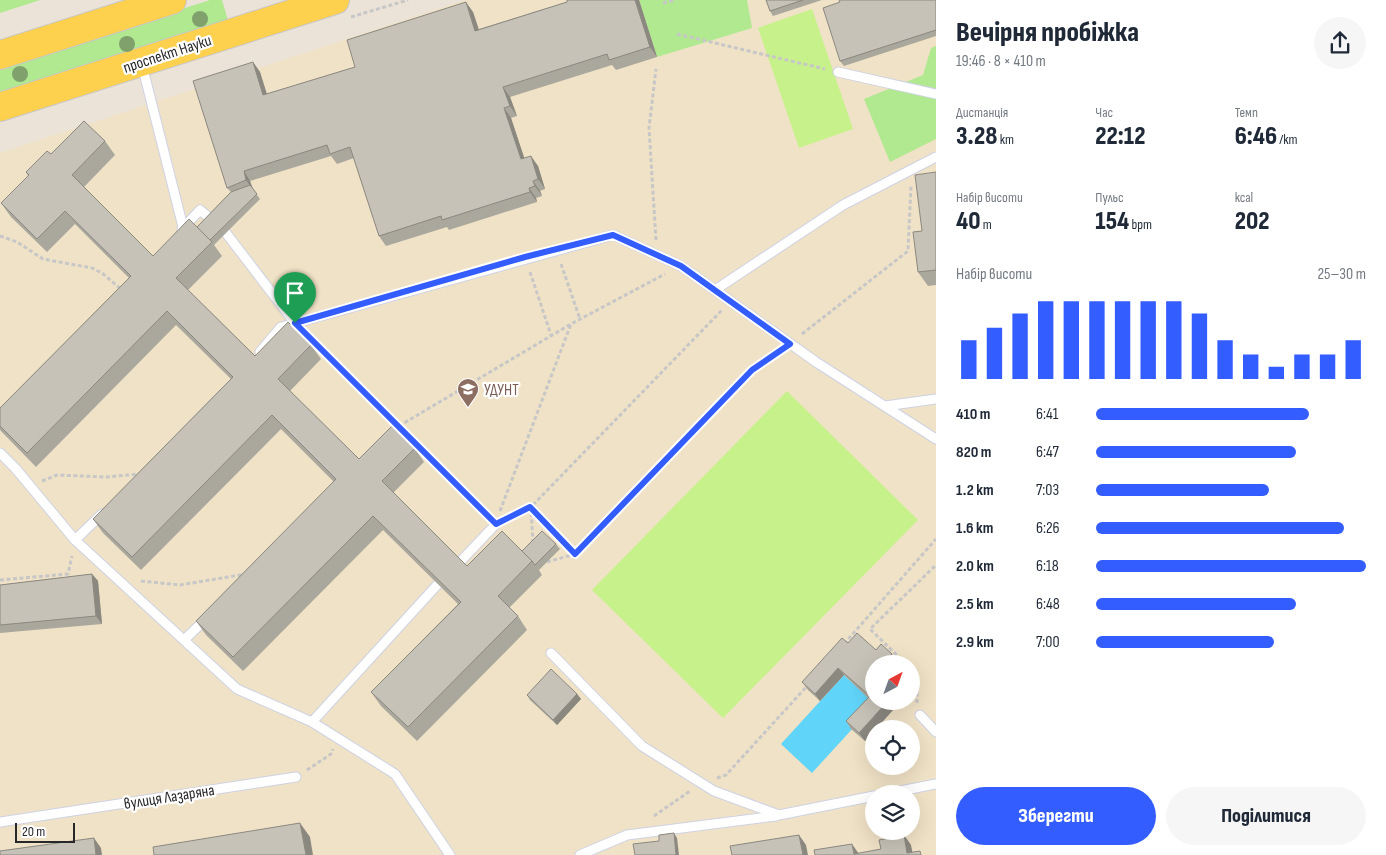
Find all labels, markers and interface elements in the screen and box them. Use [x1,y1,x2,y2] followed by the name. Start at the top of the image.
[956,16,1139,49] text: Вечірня пробіжка
[1314,17,1366,69] button: share
[121,31,214,78] street label: проспект Науки
[956,52,1046,71] text: 19:46 · 8 × 410 m
[956,104,1008,121] text: Дистанція
[1095,104,1113,121] text: Час
[1235,104,1258,121] text: Темп
[956,121,997,152] text: 3.28
[1095,121,1146,152] text: 22:12
[1235,121,1277,152] text: 6:46
[997,131,1014,148] text: km
[1277,131,1298,148] text: /km
[956,189,1023,206] text: Набір висоти
[1095,189,1124,206] text: Пульс
[1235,189,1253,206] text: kcal
[956,206,980,237] text: 40
[1095,206,1129,237] text: 154
[1235,206,1269,237] text: 202
[980,216,992,233] text: m
[1129,216,1152,233] text: bpm
[956,265,1032,284] text: Набір висоти
[1317,265,1366,284] text: 25–30 m
[274,272,316,323] pin
[281,279,309,307] icon: arrive
[456,377,480,408] school or university icon: УДУНТ
[484,381,519,400] place label: УДУНТ
[956,405,990,424] text: 410 m
[1036,405,1058,424] text: 6:41
[956,443,991,462] text: 820 m
[1036,443,1059,462] text: 6:47
[956,481,994,500] text: 1.2 km
[1036,481,1059,500] text: 7:03
[956,519,993,538] text: 1.6 km
[1036,519,1060,538] text: 6:26
[956,557,994,576] text: 2.0 km
[1036,557,1059,576] text: 6:18
[956,595,994,614] text: 2.5 km
[1036,595,1060,614] text: 6:48
[956,633,994,652] text: 2.9 km
[1036,633,1060,652] text: 7:00
[865,655,920,710] north arrow
[865,655,920,840] map controls
[865,720,920,775] button: locate
[123,781,216,814] street label: вулиця Лазаряна
[865,785,920,840] button: layers
[956,787,1156,845] button: Зберегти
[1166,787,1366,845] button: Поділитися
[15,820,75,843] scale bar
[22,823,45,840] text: 20 m

